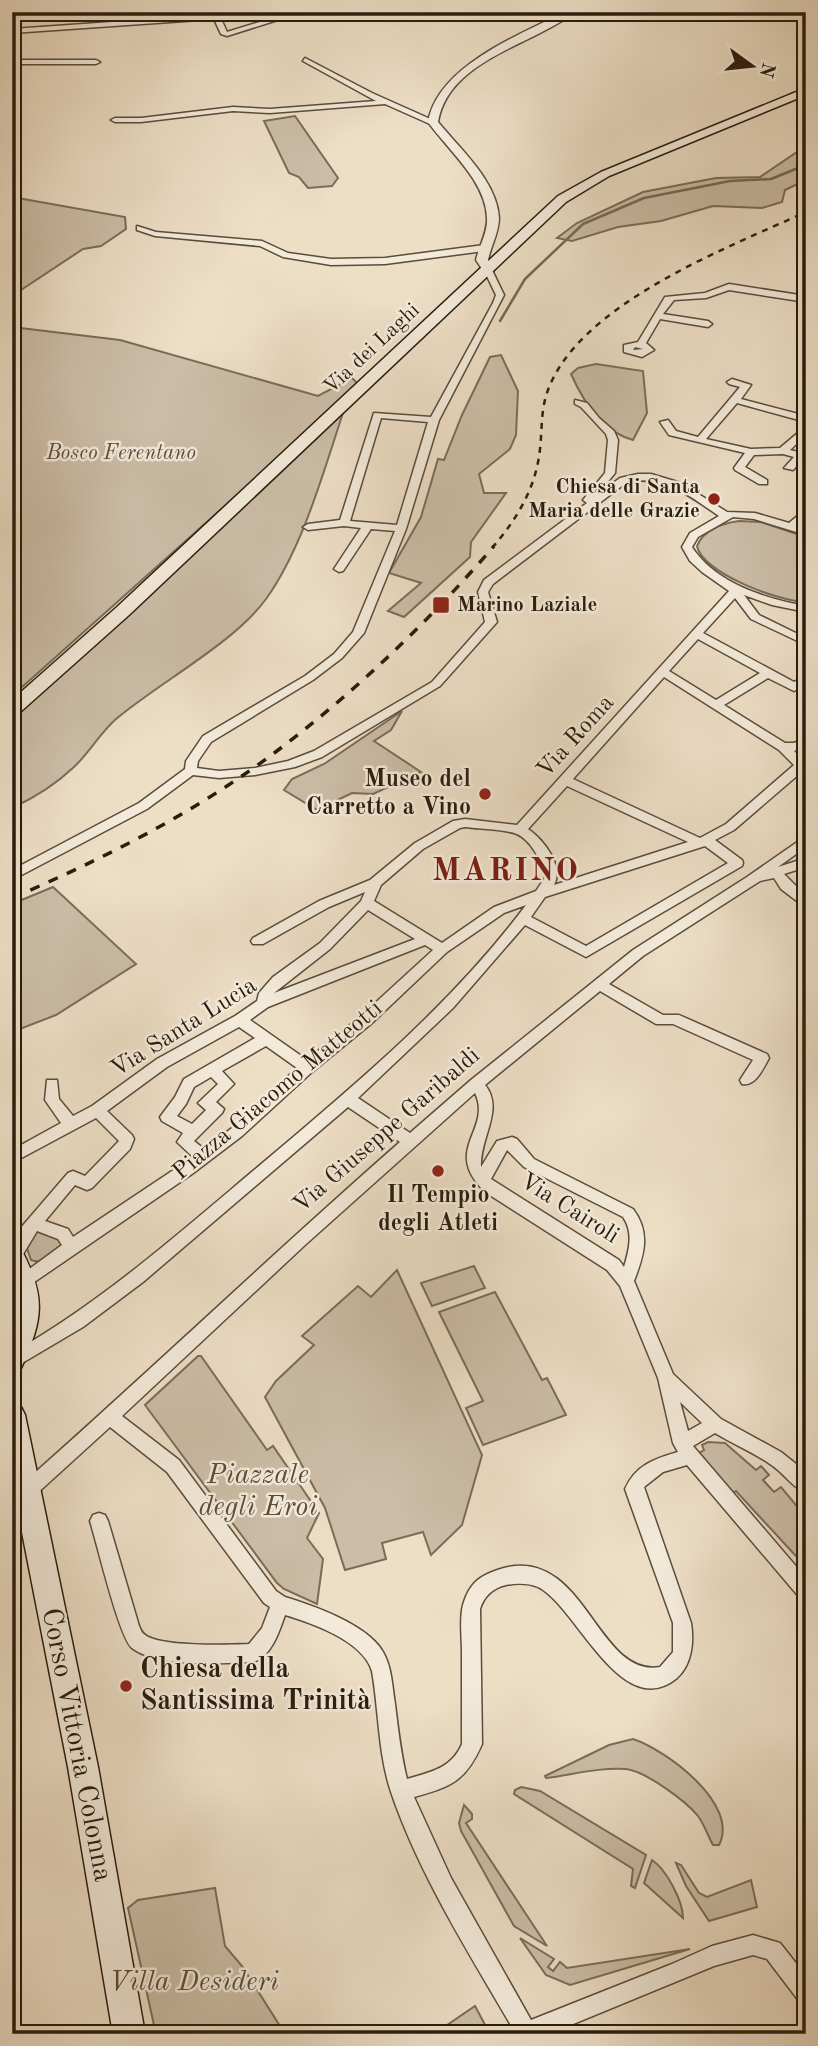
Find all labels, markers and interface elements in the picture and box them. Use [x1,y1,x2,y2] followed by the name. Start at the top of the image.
[716,32,786,102] north arrow
[755,60,777,80] text: N
[320,300,424,398] street label: Via dei Laghi
[45,443,196,464] park label: Bosco Ferentano
[528,477,700,522] place label: Chiesa di Santa Maria delle Grazie
[706,491,722,507] marker: Chiesa di Santa Maria delle Grazie
[431,595,451,615] marker: Marino Laziale
[457,595,598,616] place label: Marino Laziale
[533,691,619,783] street label: Via Roma
[306,768,471,820] place label: Museo del Carretto a Vino
[477,786,493,802] marker: Museo del Carretto a Vino
[432,856,580,888] district label: MARINO
[107,974,261,1082] street label: Via Santa Lucia
[169,997,387,1185] street label: Piazza Giacomo Matteotti
[289,1044,485,1218] street label: Via Giuseppe Garibaldi
[430,1163,446,1179] marker: Il Tempio degli Atleti
[515,1169,623,1249] street label: Via Cairoli
[378,1184,498,1236] place label: Il Tempio degli Atleti
[198,1462,318,1522] park label: Piazzale degli Eroi
[36,1606,116,1884] street label: Corso Vittoria Colonna
[140,1656,371,1716] place label: Chiesa della Santissima Trinità
[118,1678,134,1694] marker: Chiesa della Santissima Trinità
[109,1969,279,1997] park label: Villa Desideri

